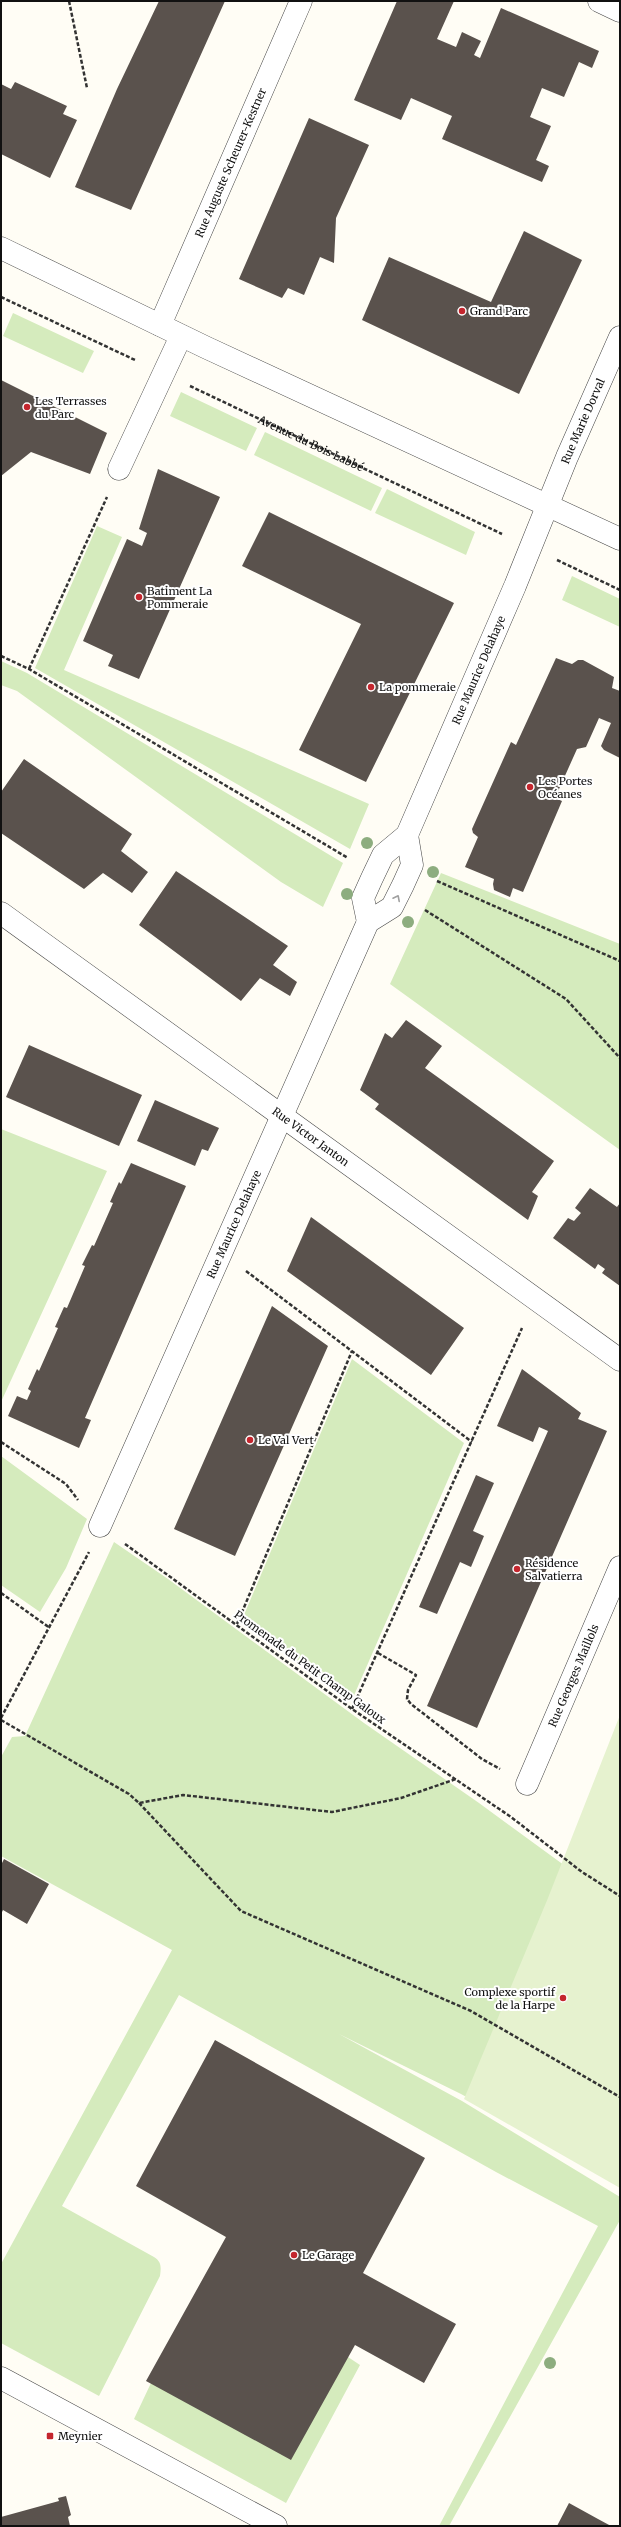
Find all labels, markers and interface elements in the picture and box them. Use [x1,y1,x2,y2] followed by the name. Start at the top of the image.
[192,86,269,240] street label: Rue Auguste Scheurer-Kestner
[470,304,528,318] place label: Grand Parc
[457,306,467,316] marker: Grand Parc
[558,376,608,466] street label: Rue Marie Dorval
[35,394,107,421] place label: Les Terrasses du Parc
[22,402,32,412] marker: Les Terrasses du Parc
[255,412,366,475] street label: Avenue du Bois Labbé
[147,584,212,611] place label: Batiment La Pommeraie
[134,592,144,602] marker: Batiment La Pommeraie
[449,613,508,727] street label: Rue Maurice Delahaye
[379,680,456,694] place label: La pommeraie
[366,682,376,692] marker: La pommeraie
[538,774,592,801] place label: Les Portes Océanes
[525,782,535,792] marker: Les Portes Océanes
[392,894,400,902] one-way arrow
[269,1104,353,1170] street label: Rue Victor Janton
[204,1168,264,1281] street label: Rue Maurice Delahaye
[258,1433,314,1447] place label: Le Val Vert
[245,1435,255,1445] marker: Le Val Vert
[525,1556,582,1583] place label: Résidence Salvatierra
[512,1564,522,1574] marker: Résidence Salvatierra
[231,1607,389,1727] street label: Promenade du Petit Champ Galoux
[545,1622,602,1729] street label: Rue Georges Maillols
[465,1985,556,2012] place label: Complexe sportif de la Harpe
[558,1993,568,2003] marker: Complexe sportif de la Harpe
[302,2248,354,2262] place label: Le Garage
[289,2250,299,2260] marker: Le Garage
[58,2429,103,2443] place label: Meynier
[45,2431,55,2441] marker: Meynier

